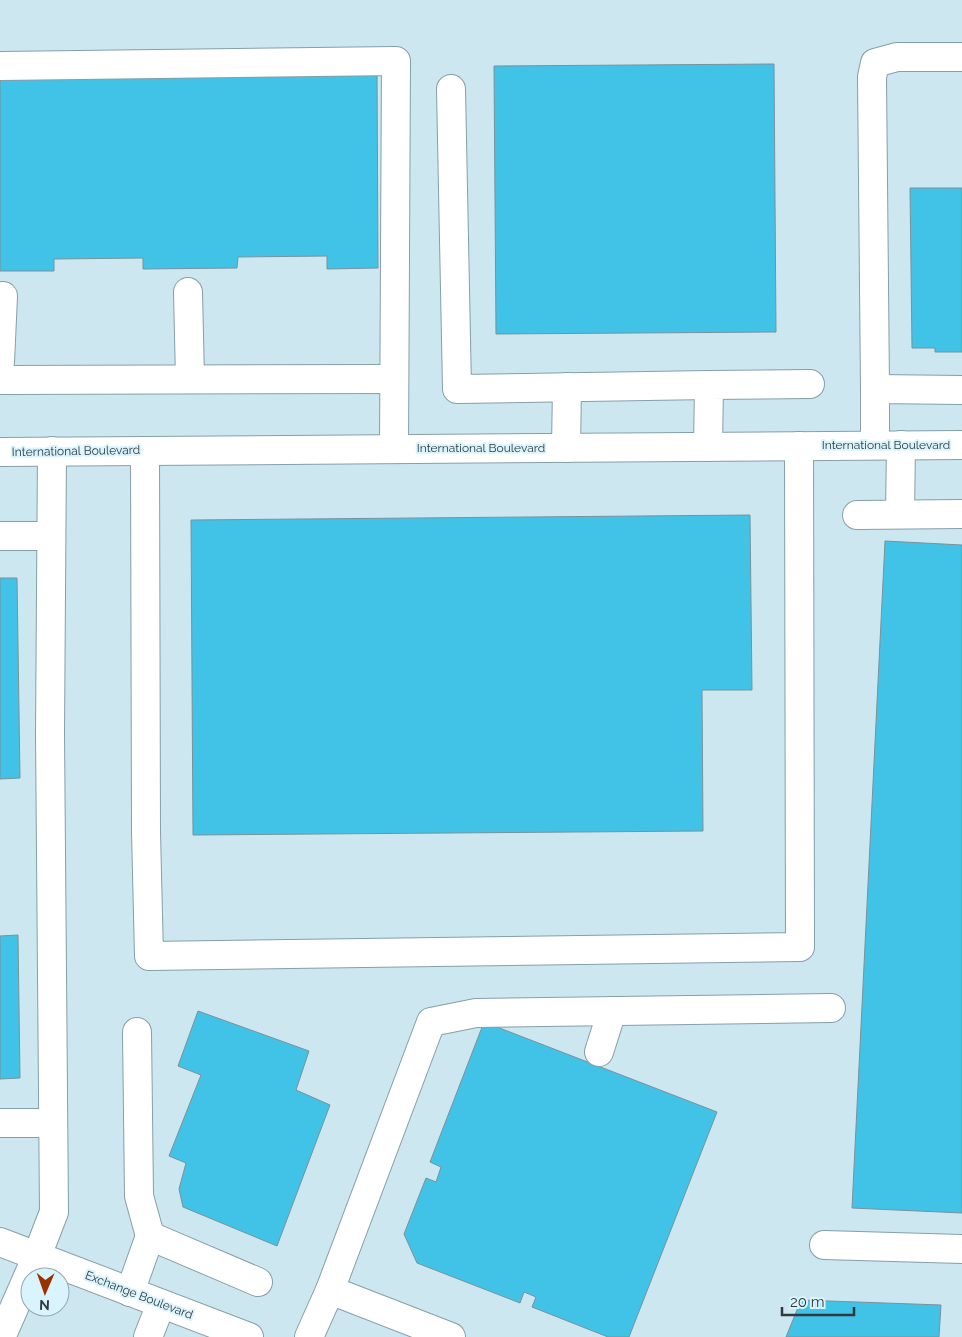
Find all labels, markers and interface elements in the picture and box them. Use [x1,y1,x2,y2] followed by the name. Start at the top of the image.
[822,438,950,452] street label: International Boulevard
[417,441,545,455] street label: International Boulevard
[12,443,140,459] street label: International Boulevard
[20,1267,70,1317] north arrow
[83,1268,195,1322] street label: Exchange Boulevard
[782,1284,854,1316] scale bar
[790,1293,825,1311] text: 20 m
[39,1297,50,1313] text: N

